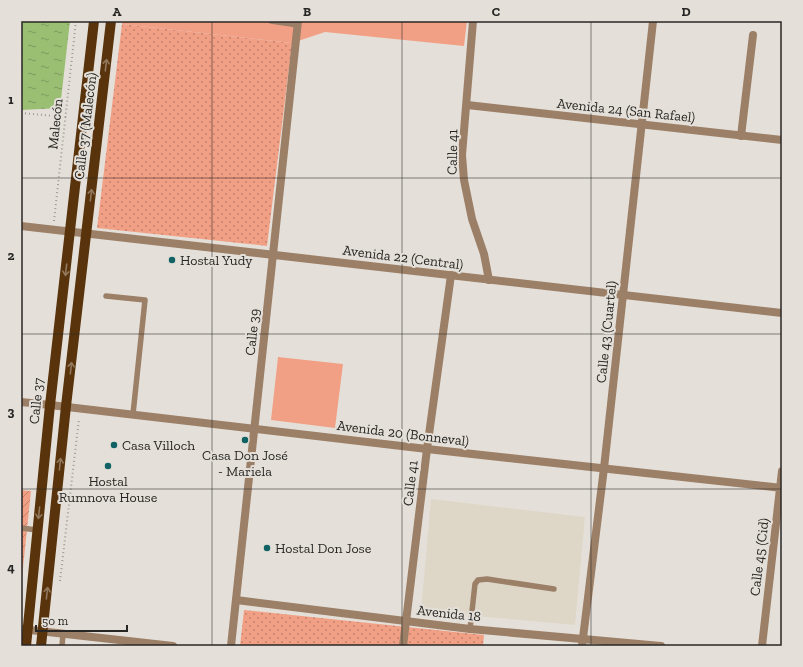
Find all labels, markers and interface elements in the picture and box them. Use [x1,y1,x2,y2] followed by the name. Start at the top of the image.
[113,4,122,19] text: A
[303,4,311,19] text: B
[492,4,500,19] text: C
[681,4,691,19] text: D
[102,59,110,72] one-way arrow
[70,71,101,181] street label: Calle 37 (Malecón)
[8,92,14,107] text: 1
[556,95,696,126] street label: Avenida 24 (San Rafael)
[44,98,67,150] street label: Malecón
[444,128,461,175] street label: Calle 41
[87,188,95,201] one-way arrow
[342,242,464,273] street label: Avenida 22 (Central)
[8,248,15,263] text: 2
[180,252,253,269] place label: Hostal Yudy
[167,255,177,265] marker: Hostal Yudy
[62,263,70,276] one-way arrow
[593,280,620,384] street label: Calle 43 (Cuartel)
[242,308,263,356] street label: Calle 39
[67,362,75,375] one-way arrow
[26,377,47,425] street label: Calle 37
[8,404,15,419] text: 3
[336,417,470,450] street label: Avenida 20 (Bonneval)
[240,435,250,445] marker: Casa Don José - Mariela
[122,437,195,454] place label: Casa Villoch
[109,440,119,450] marker: Casa Villoch
[202,447,288,480] place label: Casa Don José - Mariela
[57,458,64,471] one-way arrow
[399,459,422,507] street label: Calle 41
[103,461,113,471] marker: Hostal Rumnova House
[59,473,158,506] place label: Hostal Rumnova House
[35,507,43,520] one-way arrow
[746,517,773,597] street label: Calle 45 (Cid)
[275,540,372,557] place label: Hostal Don Jose
[262,543,272,553] marker: Hostal Don Jose
[7,560,15,575] text: 4
[43,587,50,600] one-way arrow
[416,602,482,625] street label: Avenida 18
[36,607,127,633] scale bar
[42,614,69,628] text: 50 m

